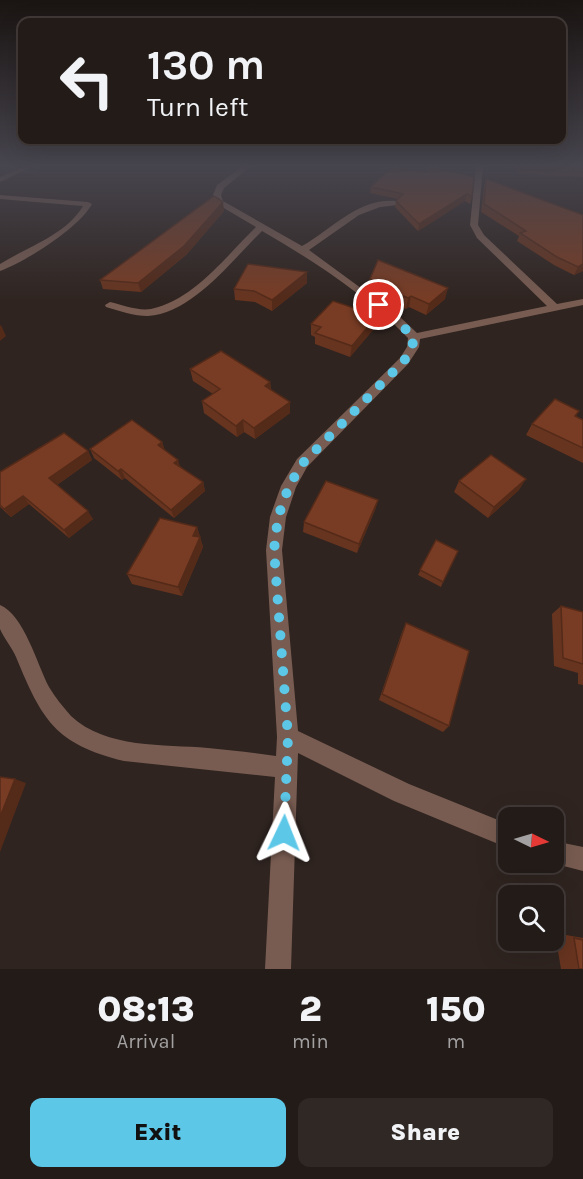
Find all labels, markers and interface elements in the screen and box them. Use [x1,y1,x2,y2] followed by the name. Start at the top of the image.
[147,40,265,90] text: 130 m
[48,42,126,120] icon: left
[147,91,248,123] text: Turn left
[353,279,404,330] pin
[362,288,395,321] icon: arrive
[252,801,316,865] position arrow
[498,807,564,873] north arrow
[498,807,564,951] map controls
[498,885,564,951] button: search
[97,988,195,1030] text: 08:13
[299,988,322,1030] text: 2
[426,988,486,1030] text: 150
[117,1030,175,1053] text: Arrival
[292,1030,329,1053] text: min
[446,1030,465,1053] text: m
[30,1098,286,1167] button: Exit
[298,1098,553,1167] button: Share

